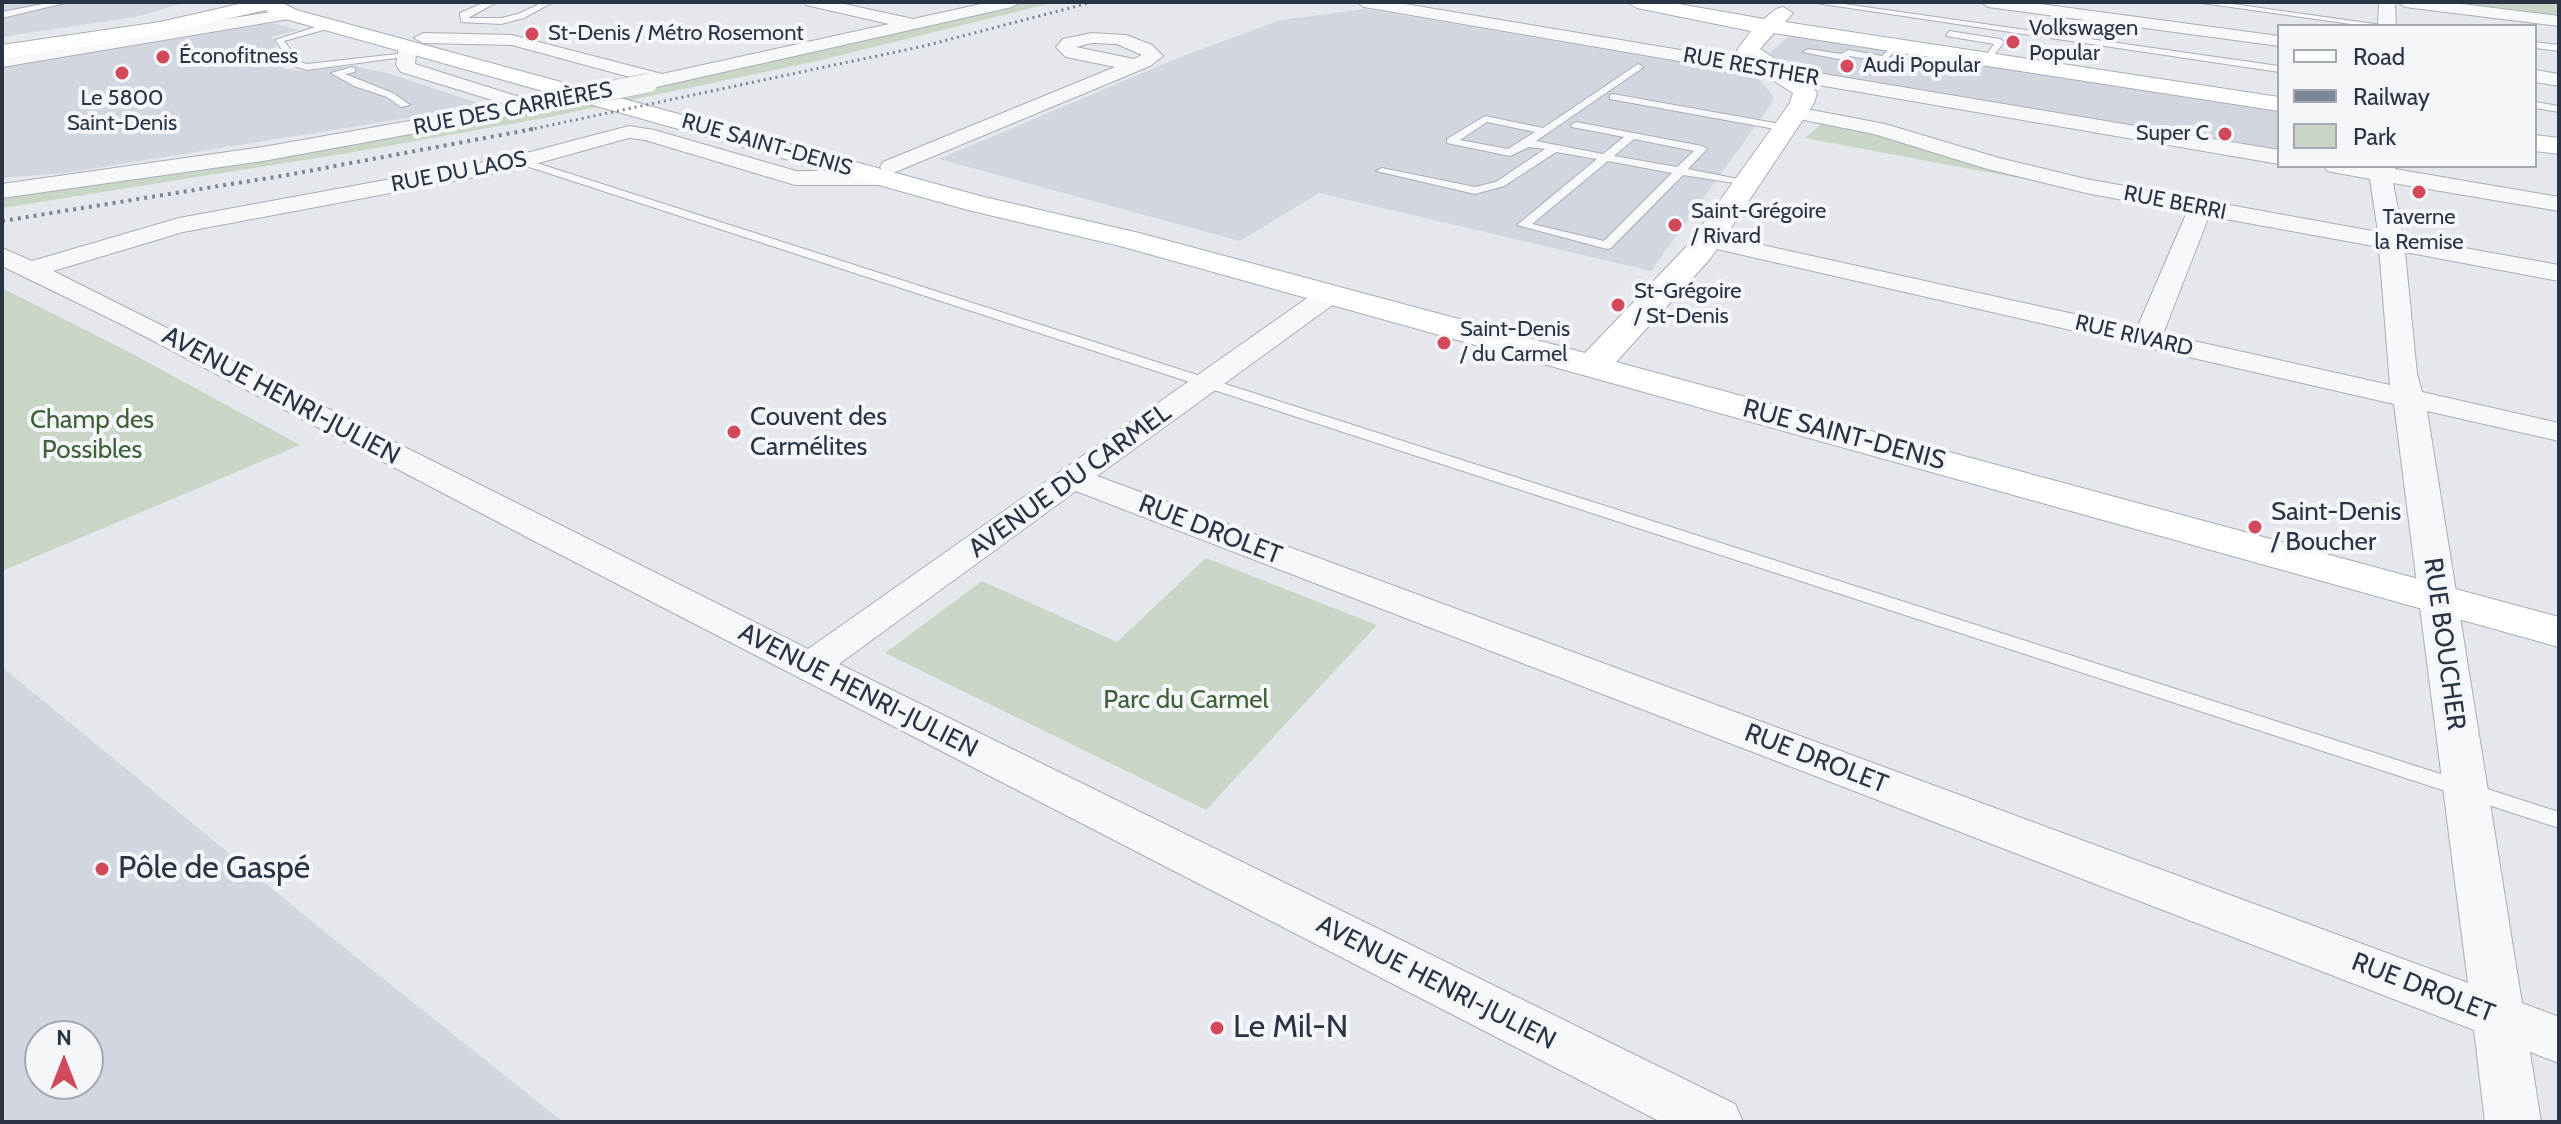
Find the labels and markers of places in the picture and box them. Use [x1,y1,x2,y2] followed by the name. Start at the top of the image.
[2029,16,2138,68] place label: Volkswagen Popular
[548,21,804,47] place label: St-Denis / Métro Rosemont
[523,25,541,43] marker: St-Denis / Métro Rosemont
[2004,33,2022,51] marker: Volkswagen Popular
[179,44,298,70] place label: Éconofitness
[154,48,172,66] marker: Éconofitness
[1863,53,1981,79] place label: Audi Popular
[1838,57,1856,75] marker: Audi Popular
[113,64,131,82] marker: Le 5800 Saint-Denis
[67,86,177,138] place label: Le 5800 Saint-Denis
[2136,121,2209,147] place label: Super C
[2216,125,2234,143] marker: Super C
[2410,183,2428,201] marker: Taverne la Remise
[1691,199,1826,250] place label: Saint-Grégoire / Rivard
[2374,205,2464,256] place label: Taverne la Remise
[1666,216,1684,234] marker: Saint-Grégoire / Rivard
[1634,279,1741,330] place label: St-Grégoire / St-Denis
[1609,296,1627,314] marker: St-Grégoire / St-Denis
[1460,317,1570,368] place label: Saint-Denis / du Carmel
[1435,334,1453,352] marker: Saint-Denis / du Carmel
[750,401,887,462] place label: Couvent des Carmélites
[725,423,743,441] marker: Couvent des Carmélites
[2271,496,2401,558] place label: Saint-Denis / Boucher
[2246,518,2264,536] marker: Saint-Denis / Boucher
[118,850,310,888] place label: Pôle de Gaspé
[93,860,111,878] marker: Pôle de Gaspé
[1233,1009,1348,1047] place label: Le Mil-N
[1208,1019,1226,1037] marker: Le Mil-N

